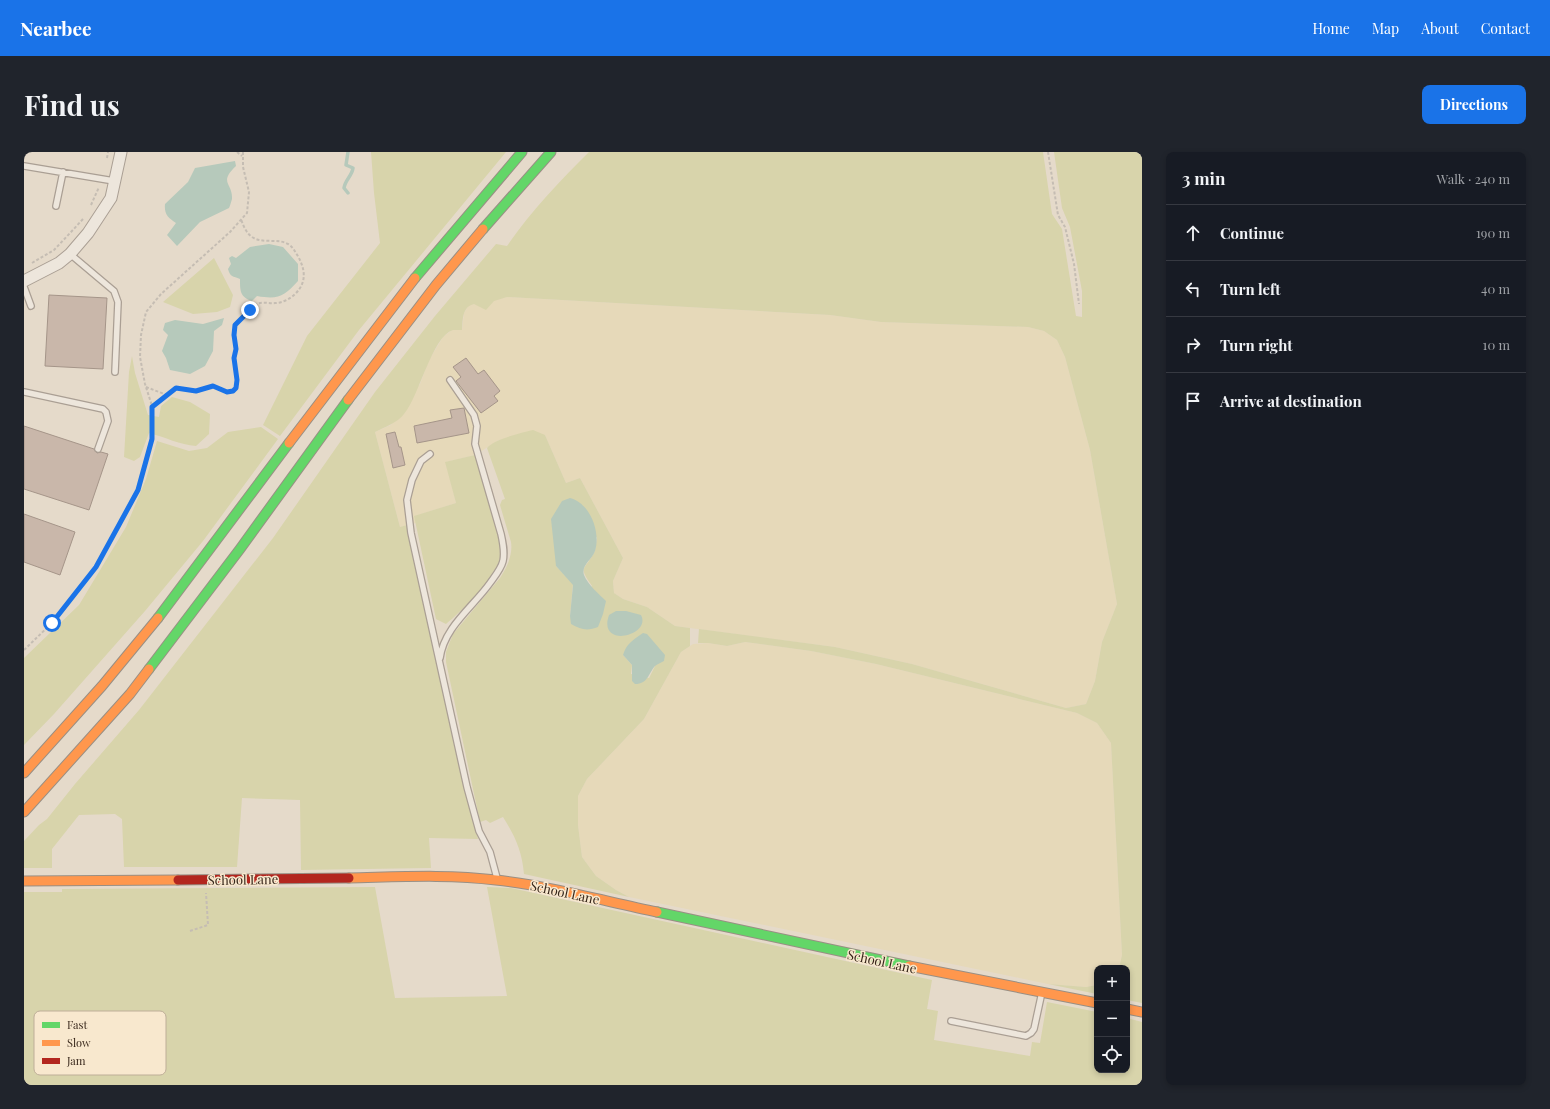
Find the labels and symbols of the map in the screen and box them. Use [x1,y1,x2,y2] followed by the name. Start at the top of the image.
[241,301,259,319] route end
[43,614,61,632] route start
[208,870,279,888] street label: School Lane
[529,876,602,908] street label: School Lane
[846,945,919,977] street label: School Lane
[34,1011,166,1075] legend
[67,1017,87,1032] text: Fast
[67,1035,91,1050] text: Slow
[66,1053,86,1068] text: Jam

